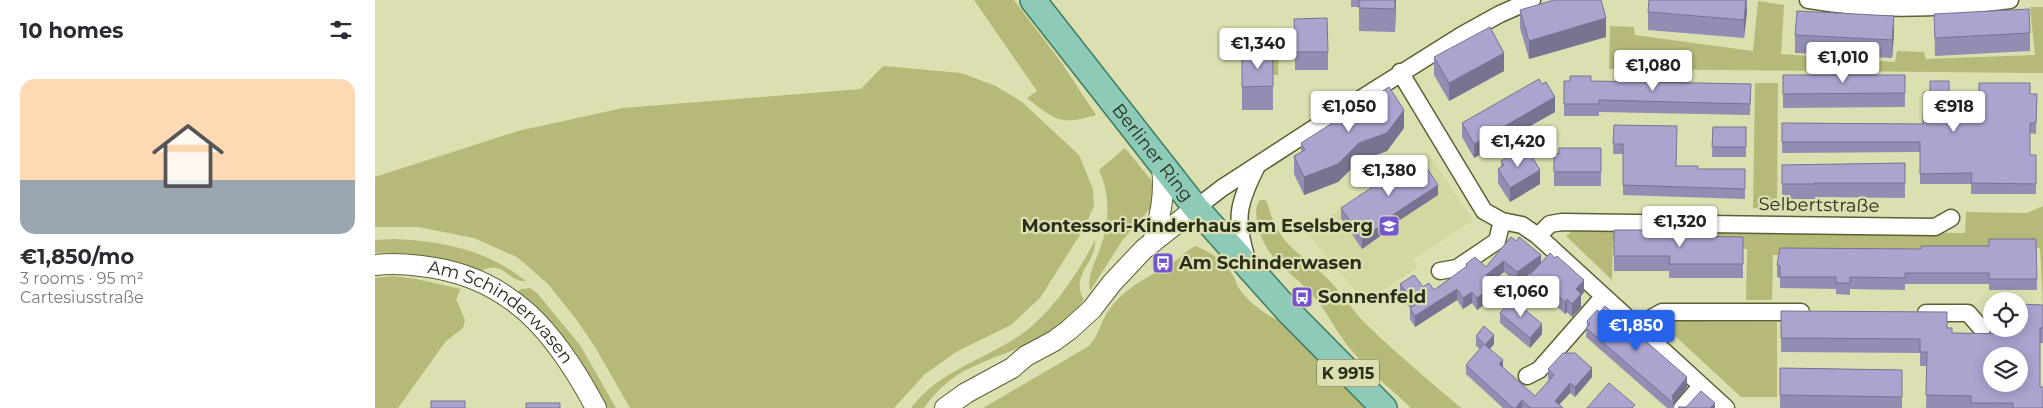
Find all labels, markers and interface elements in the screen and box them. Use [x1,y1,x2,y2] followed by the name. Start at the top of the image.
[327,16,355,44] icon: filters
[20,18,123,43] text: 10 homes
[1217,28,1299,70] pin: €1,340
[1230,34,1286,53] text: €1,340
[1802,42,1884,84] pin: €1,010
[1817,48,1869,67] text: €1,010
[1612,49,1694,92] pin: €1,080
[1625,56,1681,75] text: €1,080
[1308,90,1390,133] pin: €1,050
[1924,90,1984,133] pin: €918
[1322,97,1376,116] text: €1,050
[1934,97,1974,116] text: €918
[1107,99,1198,206] street label: Berliner Ring
[143,111,233,201] icon: home
[1477,126,1559,168] pin: €1,420
[1491,132,1545,151] text: €1,420
[1348,154,1430,197] pin: €1,380
[1362,161,1416,180] text: €1,380
[1758,193,1880,217] street label: Selbertstraße
[1639,206,1721,248] pin: €1,320
[1653,212,1707,231] text: €1,320
[1377,214,1401,238] school or university icon: Montessori-Kinderhaus am Eselsberg
[1021,215,1373,237] place label: Montessori-Kinderhaus am Eselsberg
[20,244,134,269] text: €1,850/mo
[1151,251,1175,275] bus stop icon: Am Schinderwasen
[1178,252,1362,274] place label: Am Schinderwasen
[426,256,578,368] street label: Am Schinderwasen
[20,269,144,288] text: 3 rooms · 95 m²
[1480,276,1562,318] pin: €1,060
[1493,282,1549,301] text: €1,060
[1290,285,1314,309] bus stop icon: Sonnenfeld
[1318,286,1426,308] place label: Sonnenfeld
[20,288,144,307] text: Cartesiusstraße
[1983,292,2028,392] map controls
[1983,292,2028,337] button: locate
[1595,310,1677,352] pin: €1,850
[1609,316,1663,335] text: €1,850
[1983,347,2028,392] button: layers
[1317,359,1379,386] road number: K 9915

